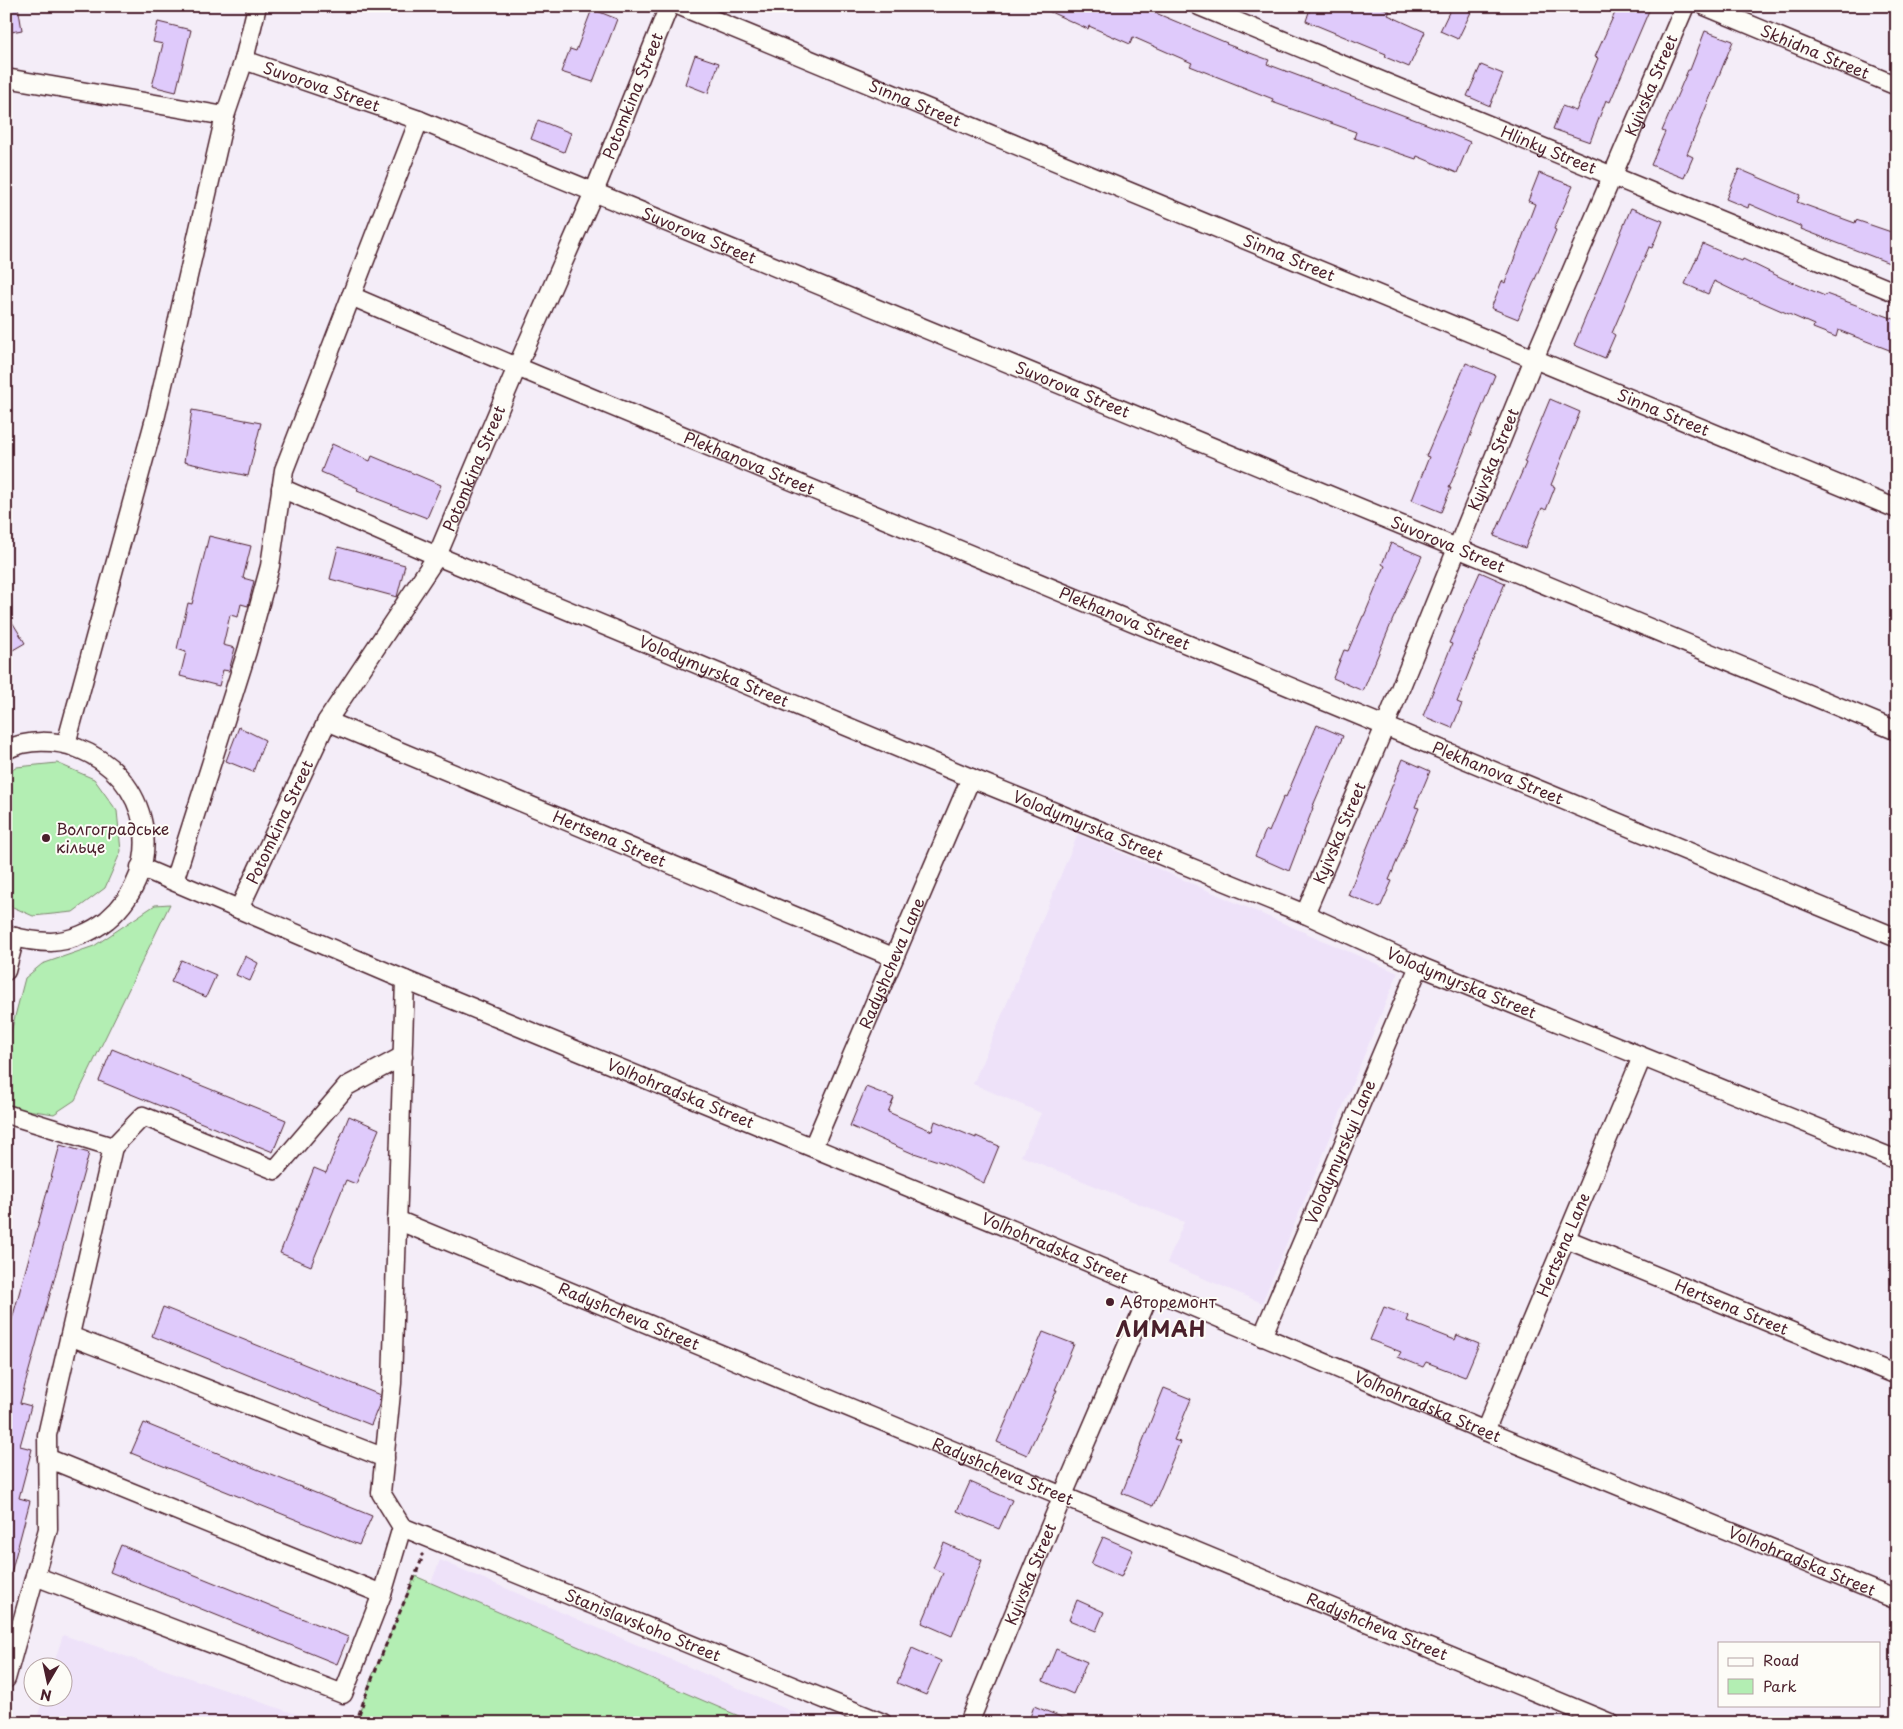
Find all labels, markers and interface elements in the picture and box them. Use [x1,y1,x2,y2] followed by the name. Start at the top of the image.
[1757,17,1874,84] street label: Skhidna Street
[596,28,668,162] street label: Potomkina Street
[1618,30,1682,140] street label: Kyivska Street
[260,55,384,117] street label: Suvorova Street
[866,72,965,132] street label: Sinna Street
[1498,118,1601,179] street label: Hlinky Street
[639,200,761,269] street label: Suvorova Street
[1240,227,1339,287] street label: Sinna Street
[1012,354,1134,423] street label: Suvorova Street
[1614,382,1714,441] street label: Sinna Street
[436,401,511,535] street label: Potomkina Street
[1461,404,1524,514] street label: Kyivska Street
[681,424,819,500] street label: Plekhanova Street
[1387,509,1510,578] street label: Suvorova Street
[1056,580,1194,655] street label: Plekhanova Street
[636,628,793,712] street label: Volodymyrska Street
[1429,734,1568,810] street label: Plekhanova Street
[239,755,318,888] street label: Potomkina Street
[1306,778,1371,887] street label: Kyivska Street
[1010,784,1167,866] street label: Volodymyrska Street
[550,804,670,872] street label: Hertsena Street
[56,816,169,858] place label: Волгоградське кільце
[40,832,52,844] marker: Волгоградське кільце
[852,893,930,1032] street label: Radyshcheva Lane
[1383,940,1540,1023] street label: Volodymyrska Street
[604,1051,758,1133] street label: Volhohradska Street
[1298,1076,1381,1227] street label: Volodymyrskyi Lane
[1530,1189,1595,1300] street label: Hertsena Lane
[978,1205,1132,1289] street label: Volhohradska Street
[1672,1272,1793,1340] street label: Hertsena Street
[555,1275,704,1355] street label: Radyshcheva Street
[1120,1289,1217,1313] place label: Авторемонт
[1104,1296,1116,1308] marker: Авторемонт
[1116,1312,1206,1344] district label: ЛИМАН
[1351,1364,1505,1447] street label: Volhohradska Street
[929,1430,1078,1510] street label: Radyshcheva Street
[998,1519,1061,1628] street label: Kyivska Street
[1725,1519,1879,1601] street label: Volhohradska Street
[562,1582,725,1667] street label: Stanislavskoho Street
[1303,1586,1452,1666] street label: Radyshcheva Street
[1718,1642,1880,1706] legend
[1763,1648,1799,1671] text: Road
[22,1656,72,1706] north arrow
[1763,1674,1797,1697] text: Park
[39,1684,53,1707] text: N

